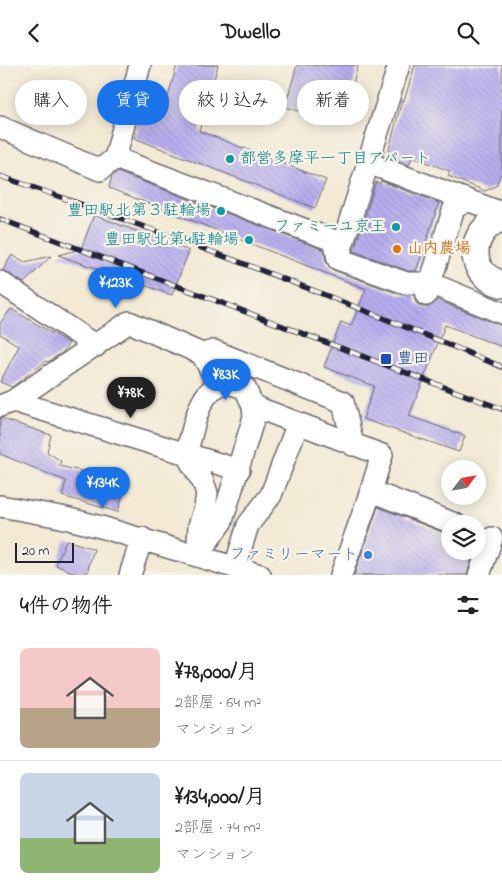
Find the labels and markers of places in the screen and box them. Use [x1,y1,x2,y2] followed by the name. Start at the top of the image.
[240,147,431,171] place label: 都営多摩平一丁目アパート
[224,153,236,165] marker: 都営多摩平一丁目アパート
[67,199,211,223] place label: 豊田駅北第３駐輪場
[215,205,227,217] marker: 豊田駅北第３駐輪場
[274,215,386,239] place label: ファミーユ京王
[390,221,402,233] marker: ファミーユ京王
[104,228,239,252] place label: 豊田駅北第4駐輪場
[243,234,255,246] marker: 豊田駅北第4駐輪場
[407,237,471,261] place label: 山内農場
[391,243,403,255] marker: 山内農場
[81,267,151,309] pin: ¥123K
[397,347,429,371] place label: 豊田
[379,352,393,366] marker: 豊田
[196,359,256,401] pin: ¥83K
[101,377,161,419] pin: ¥78K
[68,467,138,509] pin: ¥134K
[230,543,358,567] place label: ファミリーマート
[362,549,374,561] marker: ファミリーマート

